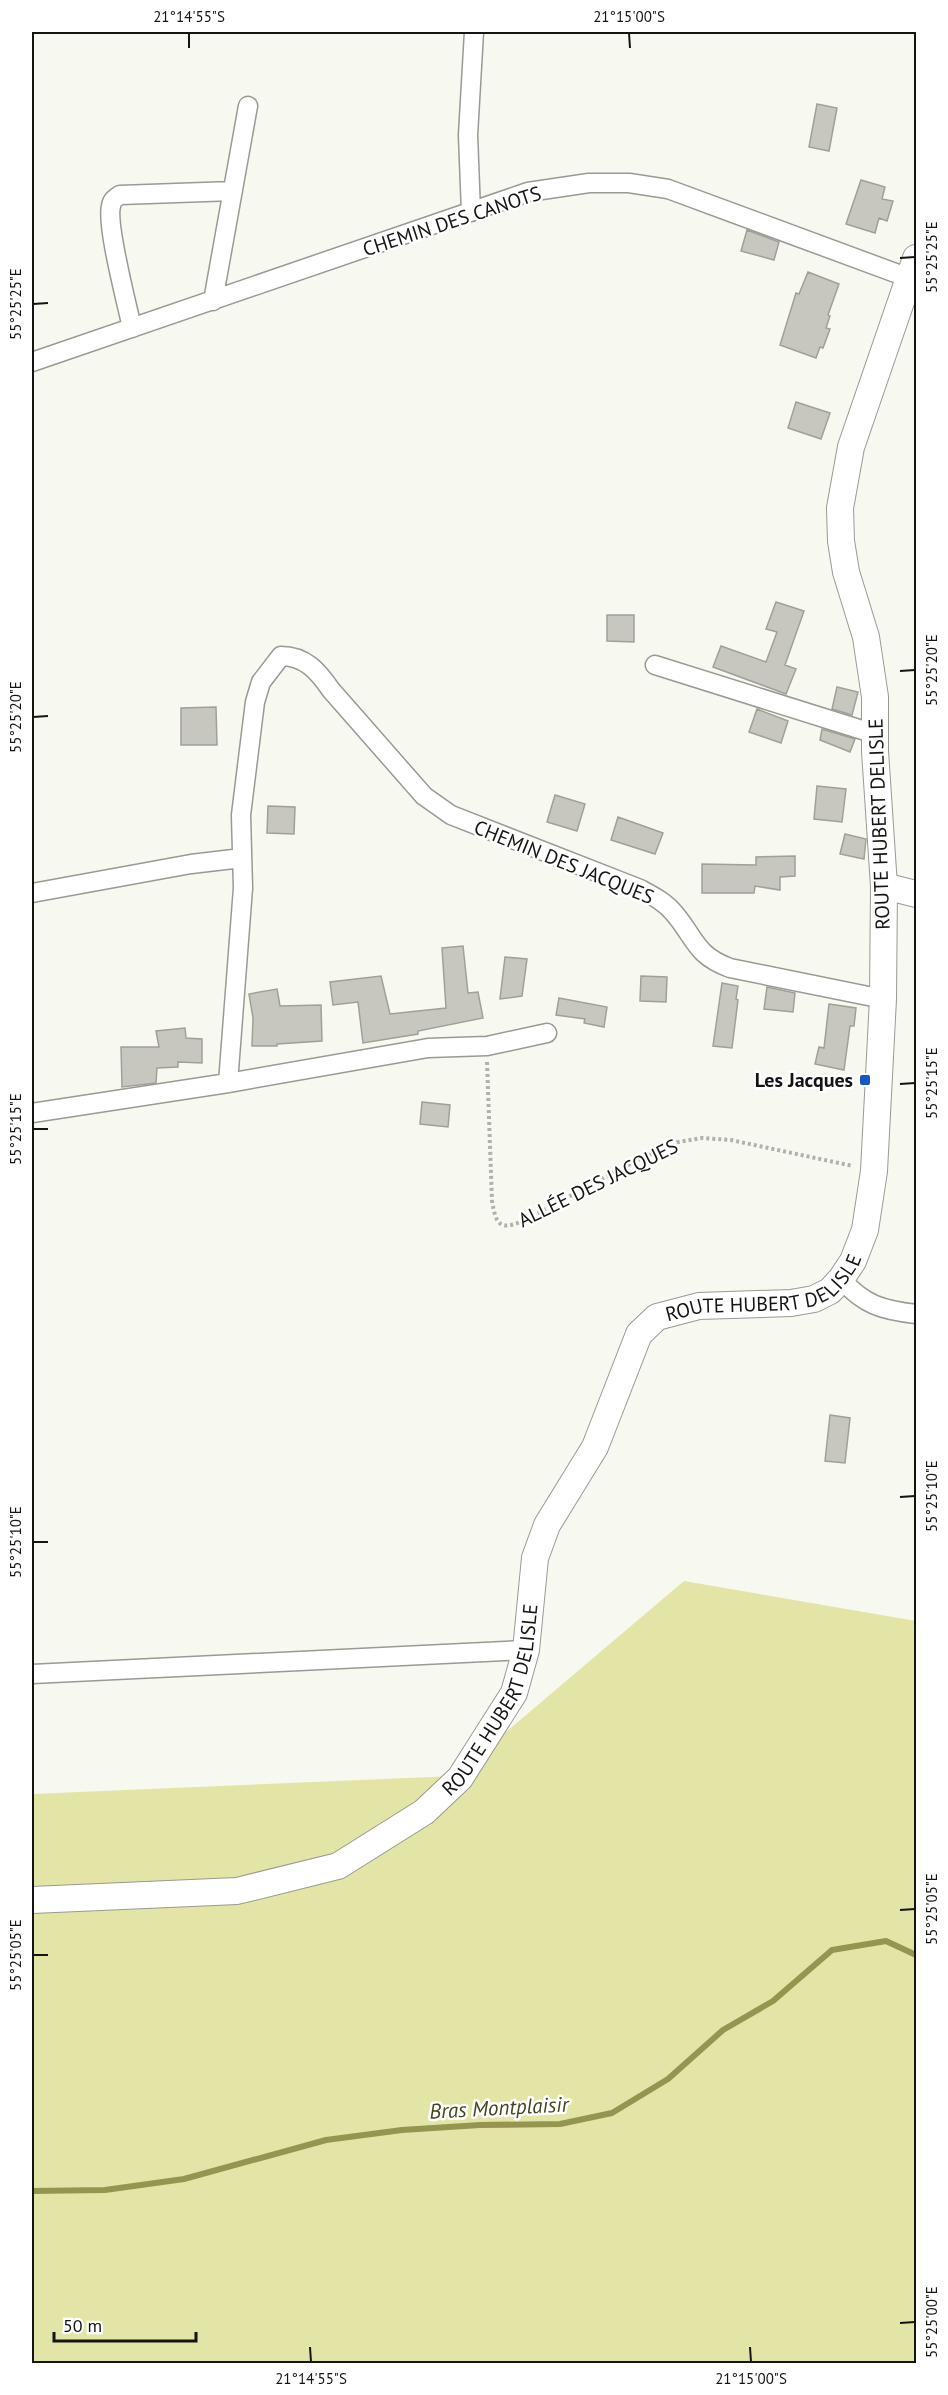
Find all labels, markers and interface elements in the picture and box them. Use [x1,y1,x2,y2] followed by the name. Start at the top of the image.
[153,7,225,26] text: 21°14'55"S
[593,7,665,26] text: 21°15'00"S
[359,180,545,262] street label: CHEMIN DES CANOTS
[922,221,941,293] text: 55°25'25"E
[6,268,25,340] text: 55°25'25"E
[922,634,941,706] text: 55°25'20"E
[6,681,25,753] text: 55°25'20"E
[862,718,896,930] street label: ROUTE HUBERT DELISLE
[470,814,658,910] street label: CHEMIN DES JACQUES
[922,1047,941,1119] text: 55°25'15"E
[755,1067,853,1093] place label: Les Jacques
[858,1073,872,1087] marker: Les Jacques
[6,1093,25,1165] text: 55°25'15"E
[514,1133,682,1233] street label: ALLÉE DES JACQUES
[663,1250,867,1327] street label: ROUTE HUBERT DELISLE
[922,1460,941,1532] text: 55°25'10"E
[6,1506,25,1578] text: 55°25'10"E
[436,1603,543,1801] street label: ROUTE HUBERT DELISLE
[922,1873,941,1945] text: 55°25'05"E
[6,1919,25,1991] text: 55°25'05"E
[429,2090,571,2125] water label: Bras Montplaisir
[922,2286,941,2358] text: 55°25'00"E
[54,2305,196,2343] scale bar
[63,2314,102,2337] text: 50 m
[275,2369,347,2388] text: 21°14'55"S
[715,2369,787,2388] text: 21°15'00"S

